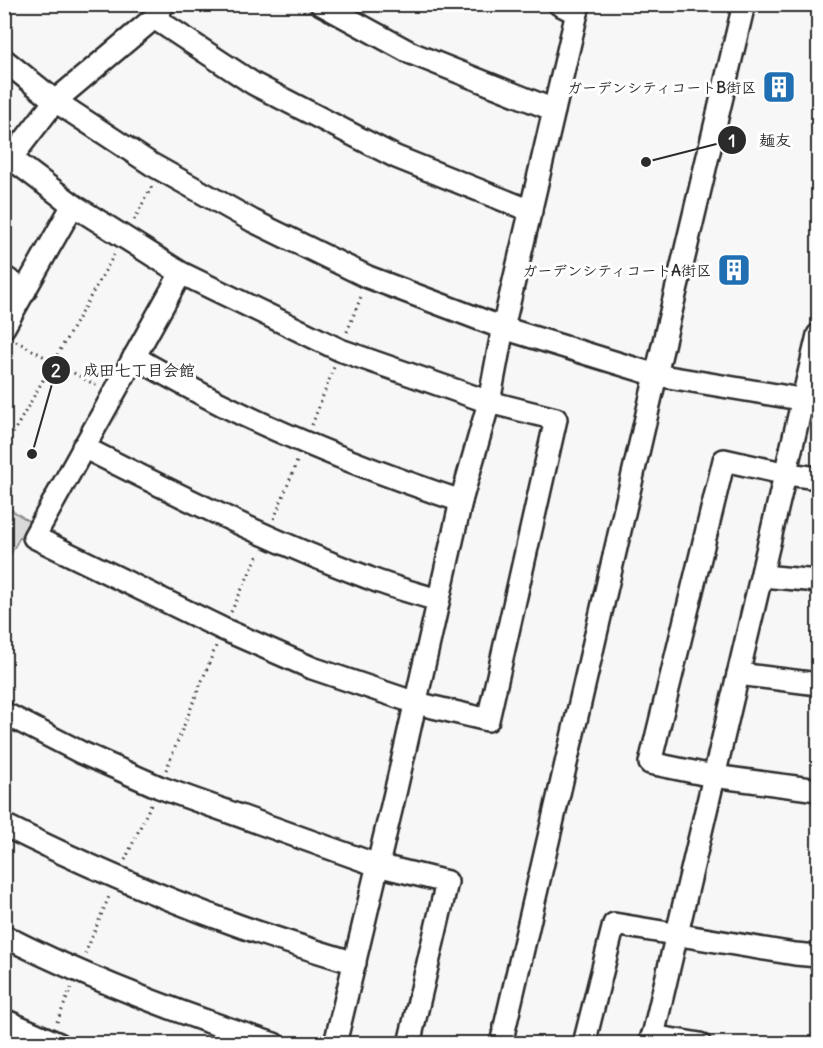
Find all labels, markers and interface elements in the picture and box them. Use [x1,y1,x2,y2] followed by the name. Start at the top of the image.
[761,69,797,105] building icon: ガーデンシティコートB街区
[567,78,756,97] place label: ガーデンシティコートB街区
[717,123,803,157] callout: 麺友
[728,129,736,152] text: 1
[759,130,791,150] text: 麺友
[716,252,752,288] building icon: ガーデンシティコートA街区
[522,261,711,280] place label: ガーデンシティコートA街区
[41,353,207,387] callout: 成田七丁目会館
[51,359,61,382] text: 2
[83,360,195,380] text: 成田七丁目会館

